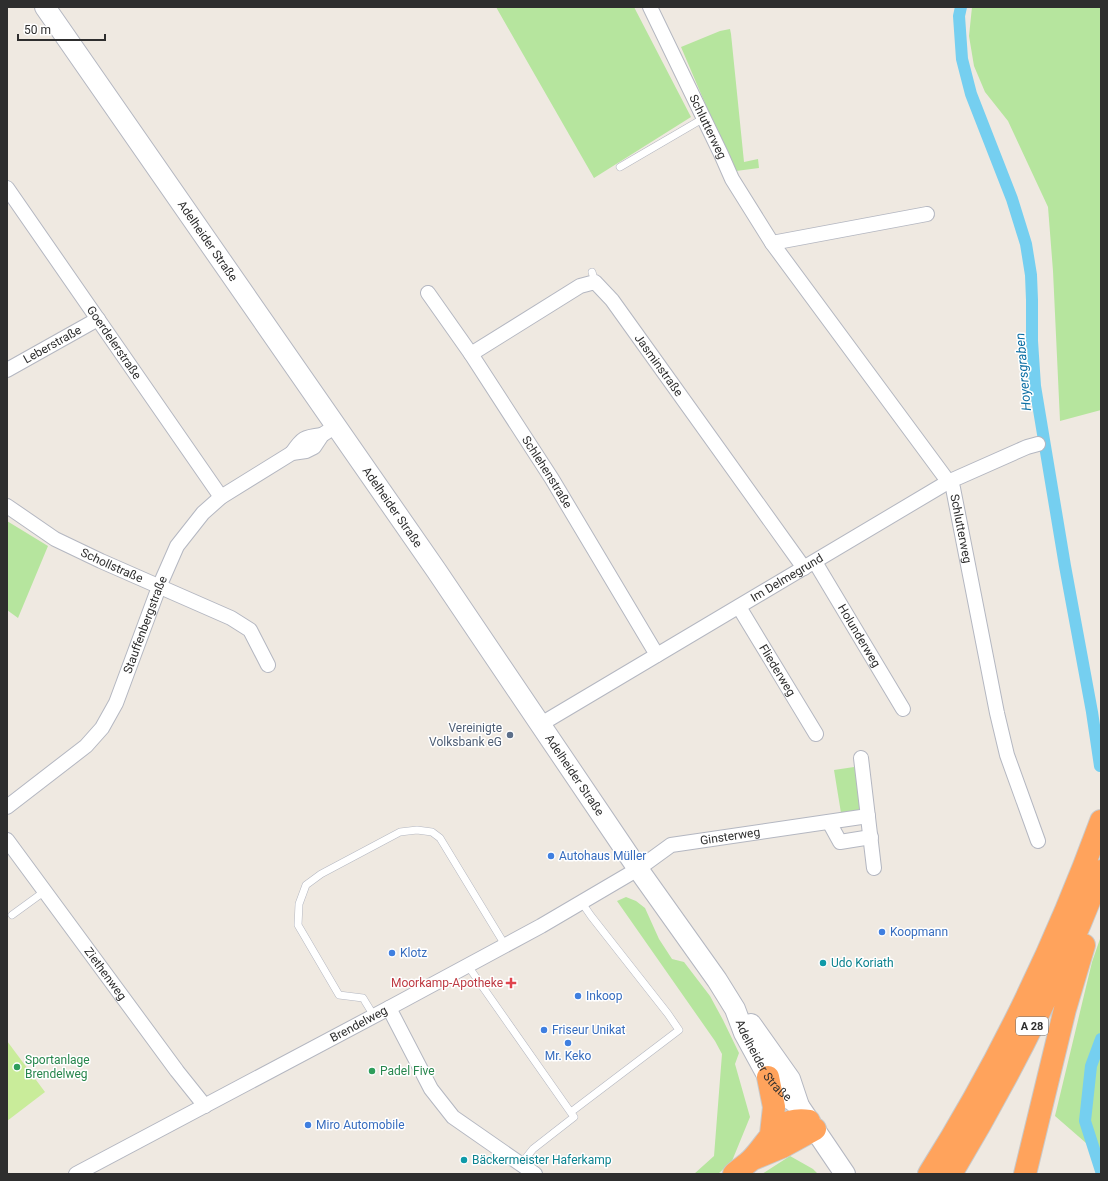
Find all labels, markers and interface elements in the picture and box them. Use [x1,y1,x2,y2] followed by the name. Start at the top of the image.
[18,16,105,42] scale bar
[24,23,51,37] text: 50 m
[686,92,729,161] street label: Schlutterweg
[175,198,240,284] street label: Adelheider Straße
[84,303,144,382] street label: Goerdelerstraße
[21,323,84,366] street label: Leberstraße
[632,331,686,399] street label: Jasminstraße
[1012,332,1034,412] water label: Hoyersgraben
[519,433,575,511] street label: Schlehenstraße
[360,464,425,550] street label: Adelheider Straße
[947,493,975,564] street label: Schlutterweg
[78,545,145,586] street label: Schollstraße
[748,551,826,605] street label: Im Delmegrund
[120,574,170,676] street label: Stauffenbergstraße
[835,602,883,670] street label: Holunderweg
[756,642,798,699] street label: Fliederweg
[429,721,502,749] place label: Vereinigte Volksbank eG
[505,730,515,740] marker: Vereinigte Volksbank eG
[542,732,607,818] street label: Adelheider Straße
[699,825,761,848] street label: Ginsterweg
[559,849,646,863] place label: Autohaus Müller
[546,851,556,861] marker: Autohaus Müller
[890,925,948,939] place label: Koopmann
[877,927,887,937] marker: Koopmann
[81,944,129,1003] street label: Ziethenweg
[400,946,427,960] place label: Klotz
[387,948,397,958] marker: Klotz
[831,956,894,970] place label: Udo Koriath
[818,958,828,968] marker: Udo Koriath
[391,976,503,990] place label: Moorkamp-Apotheke
[506,978,516,988] marker: Moorkamp-Apotheke
[586,989,623,1003] place label: Inkoop
[573,991,583,1001] marker: Inkoop
[328,1003,390,1045] street label: Brendelweg
[1016,1017,1048,1035] road number: A 28
[733,1018,794,1104] street label: Adelheider Straße
[552,1023,626,1037] place label: Friseur Unikat
[539,1025,549,1035] marker: Friseur Unikat
[563,1038,573,1048] marker: Mr. Keko
[545,1049,591,1063] place label: Mr. Keko
[25,1053,90,1081] place label: Sportanlage Brendelweg
[12,1062,22,1072] marker: Sportanlage Brendelweg
[380,1064,435,1078] place label: Padel Five
[367,1066,377,1076] marker: Padel Five
[316,1118,405,1132] place label: Miro Automobile
[303,1120,313,1130] marker: Miro Automobile
[472,1153,612,1167] place label: Bäckermeister Haferkamp
[459,1155,469,1165] marker: Bäckermeister Haferkamp

